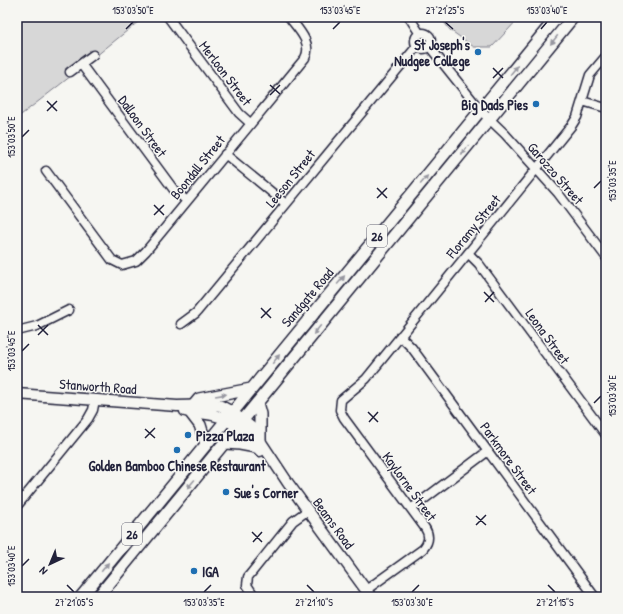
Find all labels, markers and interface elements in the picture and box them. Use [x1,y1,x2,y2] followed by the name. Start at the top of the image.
[112,4,154,17] text: 153°03'50"E
[320,4,361,17] text: 153°03'45"E
[426,4,465,17] text: 27°21'25"S
[527,4,568,17] text: 153°03'40"E
[394,35,471,72] place label: St Joseph's Nudgee College
[550,35,559,46] one-way arrow
[195,37,257,109] street label: Merloon Street
[473,47,483,57] marker: St Joseph's Nudgee College
[509,64,518,75] one-way arrow
[114,91,172,161] street label: Dalloon Street
[461,95,529,116] place label: Big Dads Pies
[531,99,541,109] marker: Big Dads Pies
[5,116,18,158] text: 153°03'50"E
[165,131,229,203] street label: Boondall Street
[524,138,588,208] street label: Garozzo Street
[460,144,469,155] one-way arrow
[261,145,319,211] street label: Leeson Street
[606,160,619,202] text: 153°03'35"E
[419,175,428,185] one-way arrow
[441,190,505,263] street label: Floramy Street
[367,225,387,247] road number: 26
[277,263,339,331] street label: Sandgate Road
[336,275,345,285] one-way arrow
[521,305,575,368] street label: Leona Street
[313,324,322,335] one-way arrow
[5,330,18,371] text: 153°03'45"E
[271,354,280,364] one-way arrow
[59,374,138,398] street label: Stanworth Road
[606,375,619,417] text: 153°03'30"E
[215,392,227,398] one-way arrow
[476,418,542,498] street label: Parkmore Street
[196,426,254,445] place label: Pizza Plaza
[183,430,193,440] marker: Pizza Plaza
[172,445,182,455] marker: Golden Bamboo Chinese Restaurant
[378,448,442,525] street label: Kaylorne Street
[88,456,267,475] place label: Golden Bamboo Chinese Restaurant
[187,478,196,489] one-way arrow
[234,483,299,502] place label: Sue's Corner
[221,487,231,497] marker: Sue's Corner
[309,493,359,553] street label: Beams Road
[122,523,142,545] road number: 26
[30,544,70,584] north arrow
[5,545,18,586] text: 153°03'40"E
[101,562,110,572] one-way arrow
[202,562,219,581] place label: IGA
[36,564,50,578] text: N
[189,566,199,576] marker: IGA
[55,596,94,609] text: 27°21'05"S
[183,596,225,609] text: 153°03'35"E
[295,596,333,609] text: 27°21'10"S
[391,596,433,609] text: 153°03'30"E
[536,596,574,609] text: 27°21'15"S

